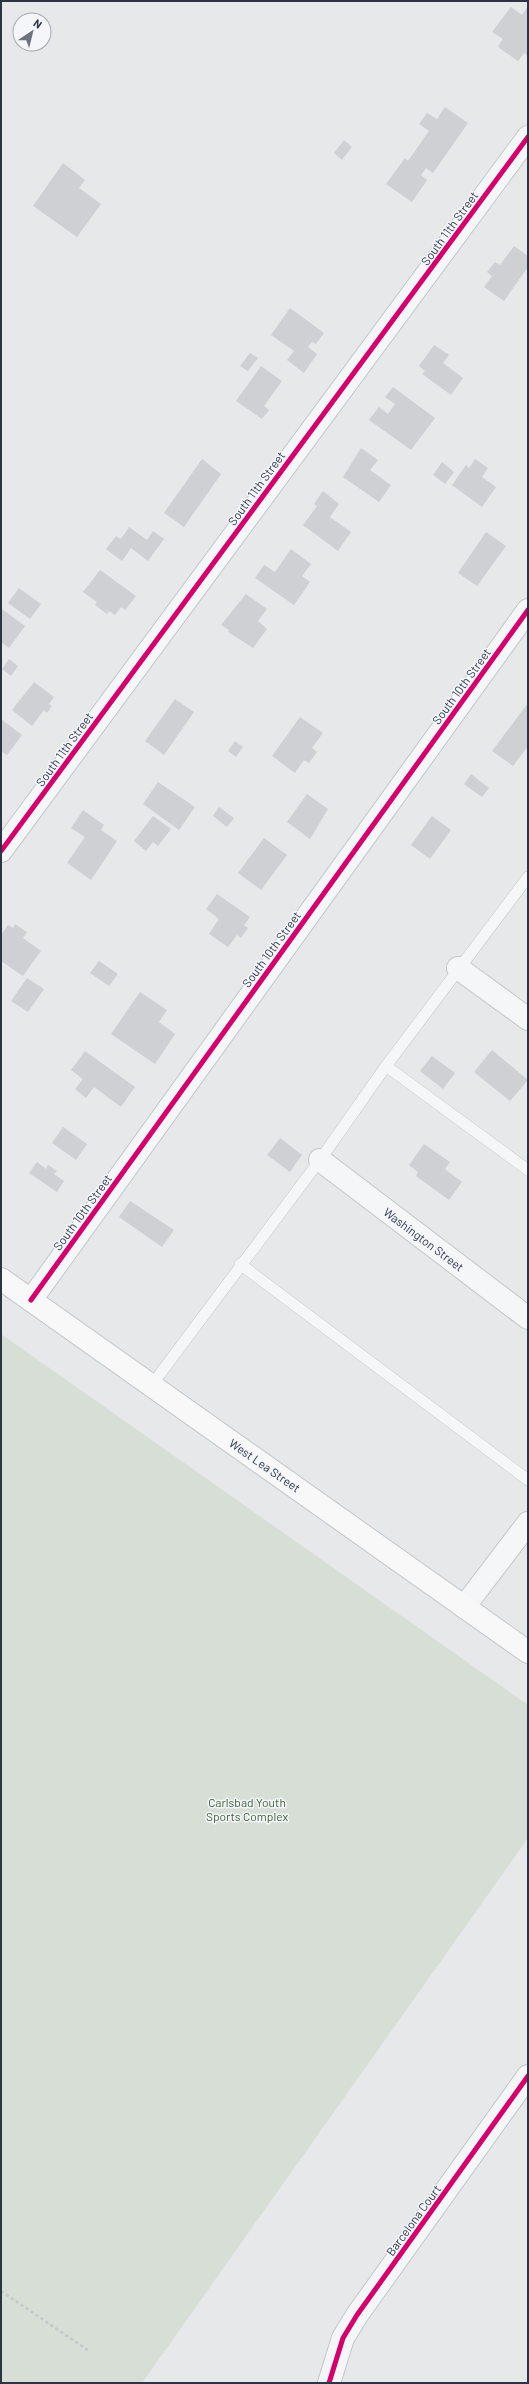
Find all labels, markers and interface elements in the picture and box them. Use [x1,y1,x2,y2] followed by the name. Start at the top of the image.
[12,12,52,52] north arrow
[31,16,45,31] text: N
[418,188,480,268] street label: South 11th Street
[225,448,287,528] street label: South 11th Street
[429,645,493,727] street label: South 10th Street
[33,709,95,789] street label: South 11th Street
[239,908,303,990] street label: South 10th Street
[50,1171,114,1253] street label: South 10th Street
[381,1204,467,1274] street label: Washington Street
[227,1435,303,1495] street label: West Lea Street
[206,1795,288,1823] park label: Carlsbad Youth Sports Complex
[383,2182,443,2258] street label: Barcelona Court

